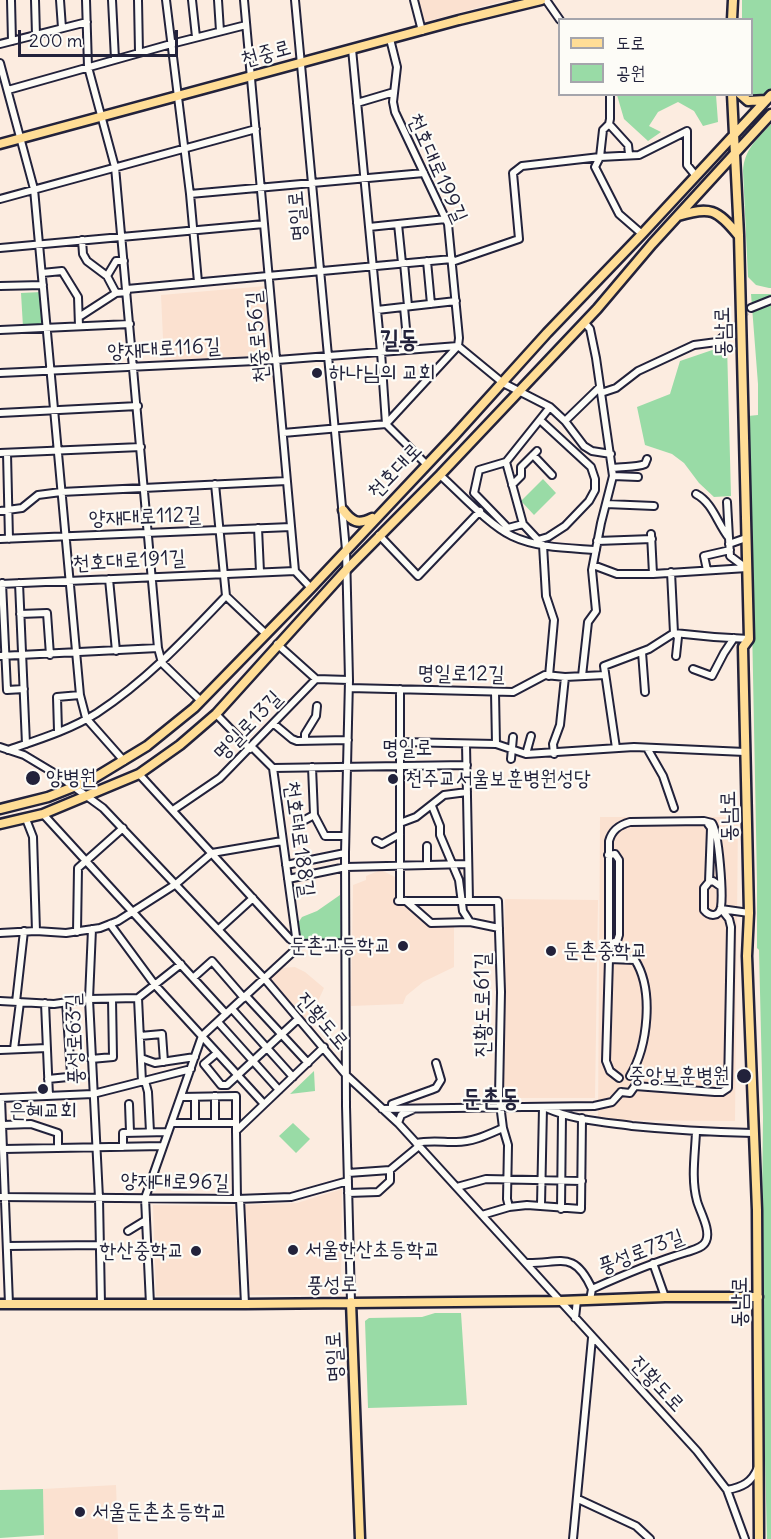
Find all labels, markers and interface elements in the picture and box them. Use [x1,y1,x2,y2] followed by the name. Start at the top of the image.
[21,18,182,56] scale bar
[558,18,753,96] legend
[29,29,83,52] text: 200 m
[616,31,645,54] text: 도로
[238,35,294,73] street label: 천중로
[616,61,645,84] text: 공원
[402,109,472,227] street label: 천호대로199길
[283,190,313,242] street label: 명일로
[241,290,275,384] street label: 천중로56길
[710,306,736,358] street label: 동남로
[380,326,418,354] district label: 길동
[107,333,221,365] street label: 양재대로116길
[329,360,435,386] place label: 하나님의 교회
[310,366,324,380] marker: 하나님의 교회
[362,438,428,504] street label: 천호대로
[88,502,202,532] street label: 양재대로112길
[72,545,186,577] street label: 천호대로191길
[417,661,505,687] street label: 명일로12길
[208,686,288,766] street label: 명일로13길
[382,735,432,761] street label: 명일로
[46,765,97,791] place label: 양병원
[405,766,591,792] place label: 천주교서울보훈병원성당
[24,769,42,787] marker: 양병원
[386,772,400,786] marker: 천주교서울보훈병원성당
[278,779,320,899] street label: 천호대로188길
[716,790,742,842] street label: 동남로
[290,933,391,959] place label: 둔촌고등학교
[563,938,647,964] place label: 둔촌중학교
[396,939,410,953] marker: 둔촌고등학교
[544,944,558,958] marker: 둔촌중학교
[470,953,496,1057] street label: 진황도로61길
[290,987,354,1055] street label: 진황도로
[61,993,89,1085] street label: 풍성로63길
[629,1063,730,1089] place label: 중앙보훈병원
[735,1067,753,1085] marker: 중앙보훈병원
[36,1082,50,1096] marker: 은혜교회
[462,1085,520,1113] district label: 둔촌동
[9,1098,77,1124] place label: 은혜교회
[120,1168,230,1196] street label: 양재대로96길
[595,1224,687,1280] street label: 풍성로73길
[305,1237,440,1263] place label: 서울한산초등학교
[100,1238,184,1264] place label: 한산중학교
[286,1243,300,1257] marker: 서울한산초등학교
[189,1244,203,1258] marker: 한산중학교
[306,1272,358,1298] street label: 풍성로
[727,1277,753,1327] street label: 동남로
[321,1331,349,1383] street label: 명일로
[625,1351,689,1417] street label: 진황도로
[92,1499,227,1525] place label: 서울둔촌초등학교
[73,1505,87,1519] marker: 서울둔촌초등학교

